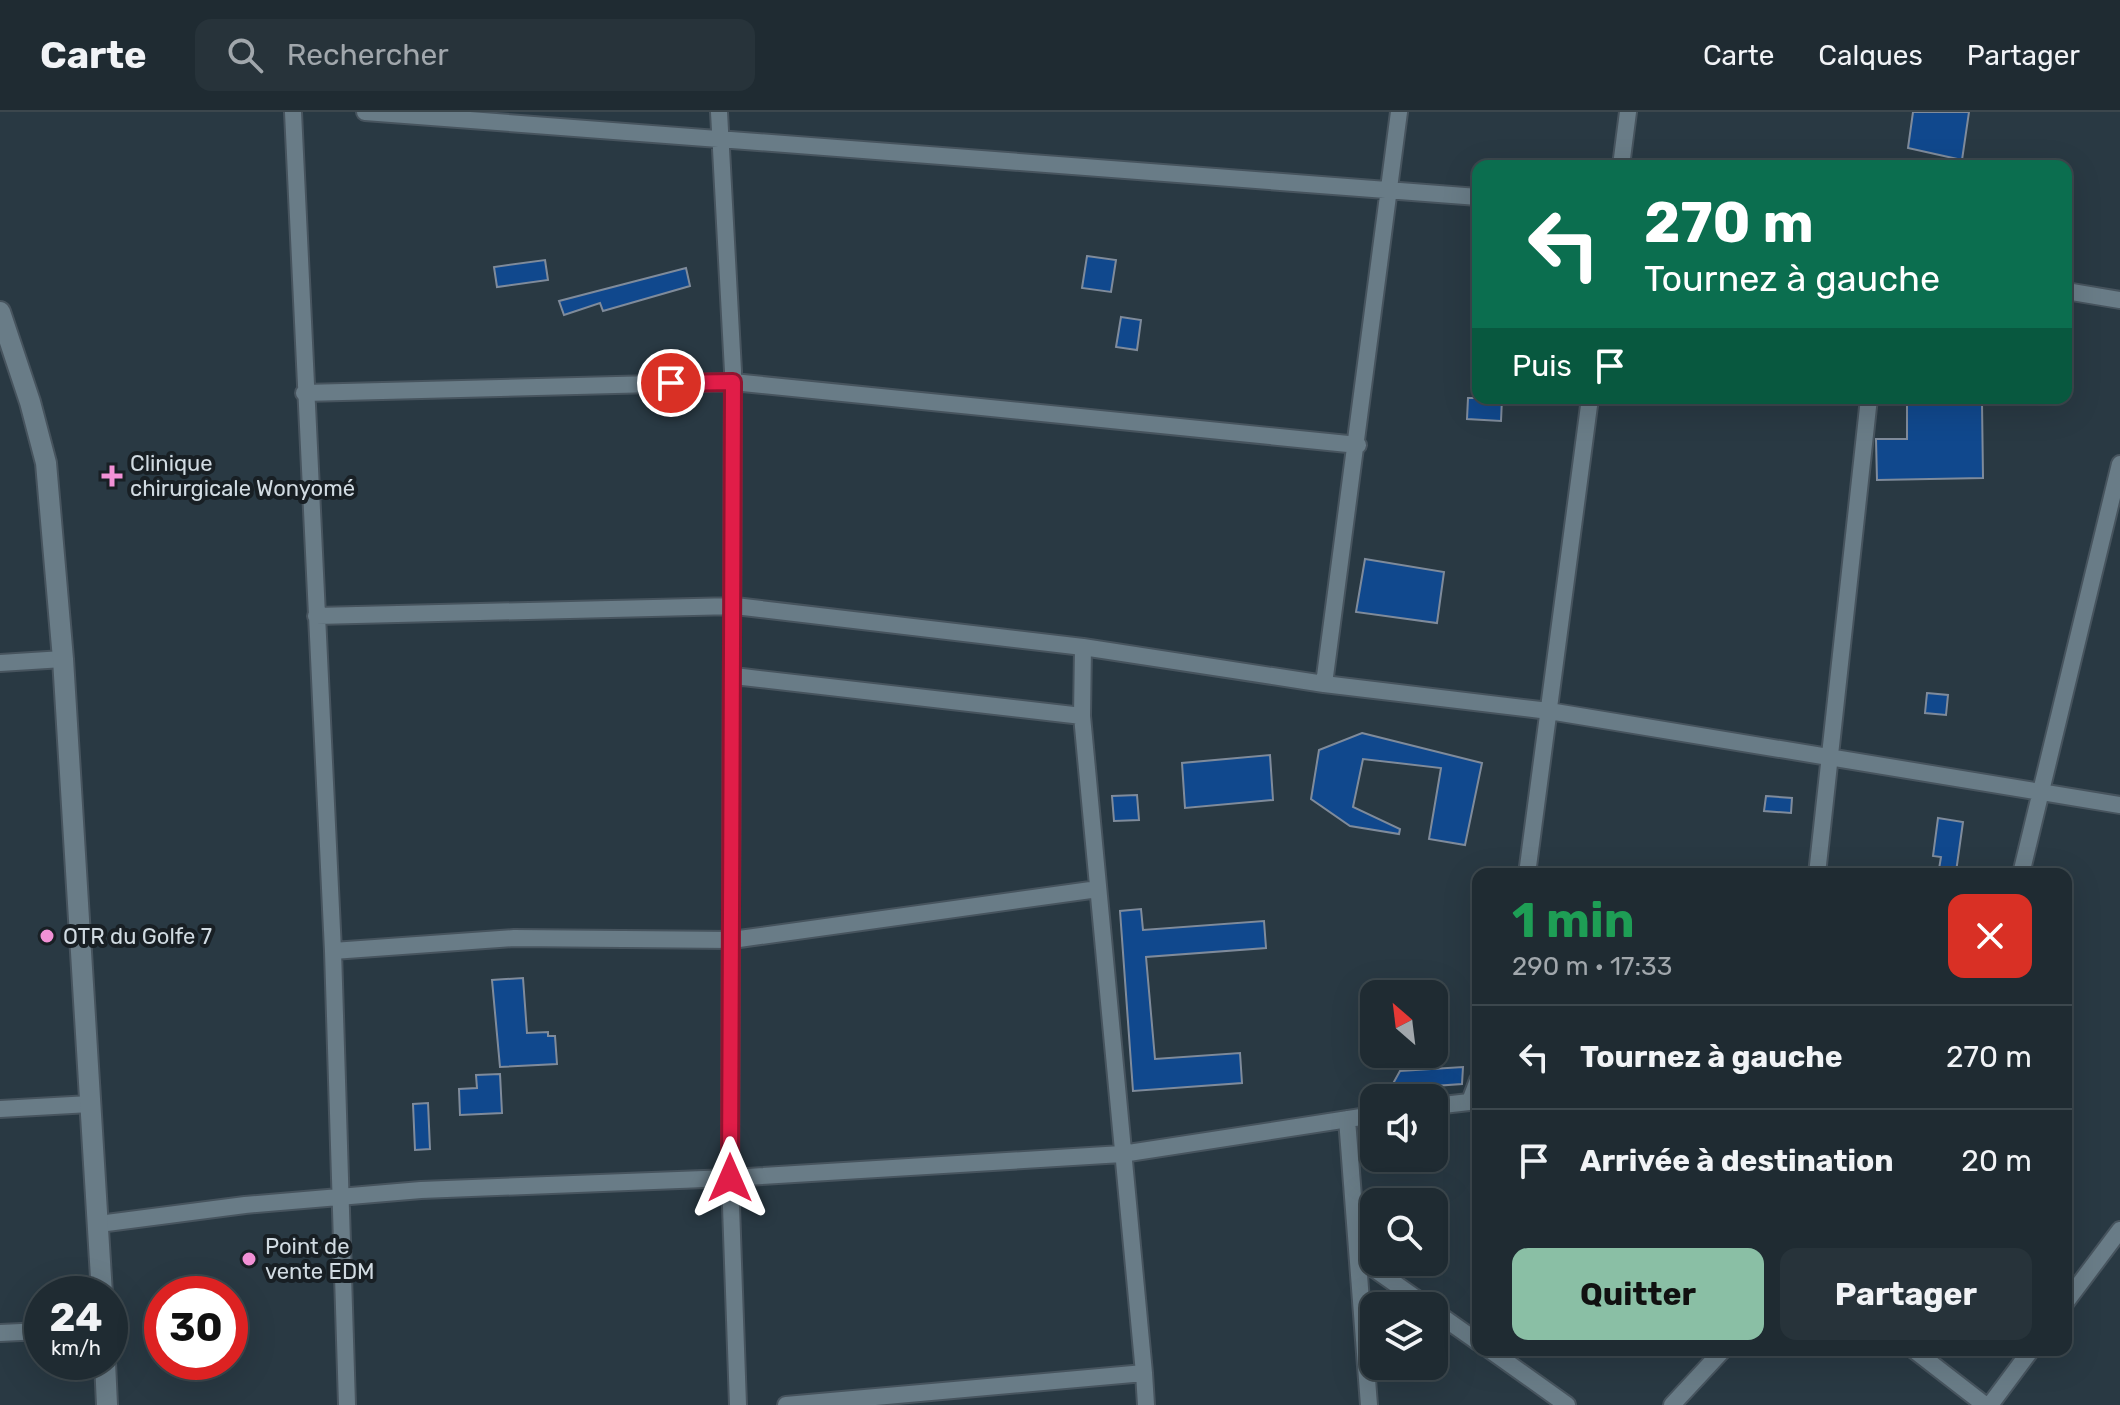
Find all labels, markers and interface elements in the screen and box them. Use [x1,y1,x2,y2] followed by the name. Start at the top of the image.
[195,19,755,91] search box
[40,32,147,78] text: Carte
[223,33,267,77] icon: search
[287,37,449,73] text: Rechercher
[1703,39,1774,72] text: Carte
[1818,39,1923,72] text: Calques
[1967,39,2080,72] text: Partager
[1644,190,1814,256] text: 270 m
[1512,192,1616,296] icon: left
[1644,257,1940,300] text: Tournez à gauche
[1588,344,1632,388] icon: arrive
[1512,348,1572,384] text: Puis
[637,349,705,417] pin
[649,361,693,405] icon: arrive
[130,450,355,502] place label: Clinique chirurgicale Wonyomé
[101,465,123,487] marker: Clinique chirurgicale Wonyomé
[1512,892,1635,949] text: 1 min
[1948,894,2032,978] button: close
[63,923,212,950] place label: OTR du Golfe 7
[38,927,56,945] marker: OTR du Golfe 7
[1512,951,1672,982] text: 290 m · 17:33
[1360,980,1448,1068] north arrow
[1360,980,1448,1380] map controls
[1512,1035,1556,1079] icon: left
[1580,1039,1843,1075] text: Tournez à gauche
[1946,1039,2032,1075] text: 270 m
[1360,1084,1448,1172] button: sound
[688,1136,772,1220] position arrow
[1512,1139,1556,1183] icon: arrive
[1580,1143,1894,1179] text: Arrivée à destination
[1961,1143,2032,1179] text: 20 m
[1360,1188,1448,1276] button: search
[265,1233,375,1285] place label: Point de vente EDM
[1512,1248,1764,1340] button: Quitter
[1780,1248,2032,1340] button: Partager
[240,1250,258,1268] marker: Point de vente EDM
[144,1276,248,1380] speed limit sign: 30
[1360,1292,1448,1380] button: layers
[49,1294,103,1341] text: 24
[51,1336,101,1360] text: km/h

